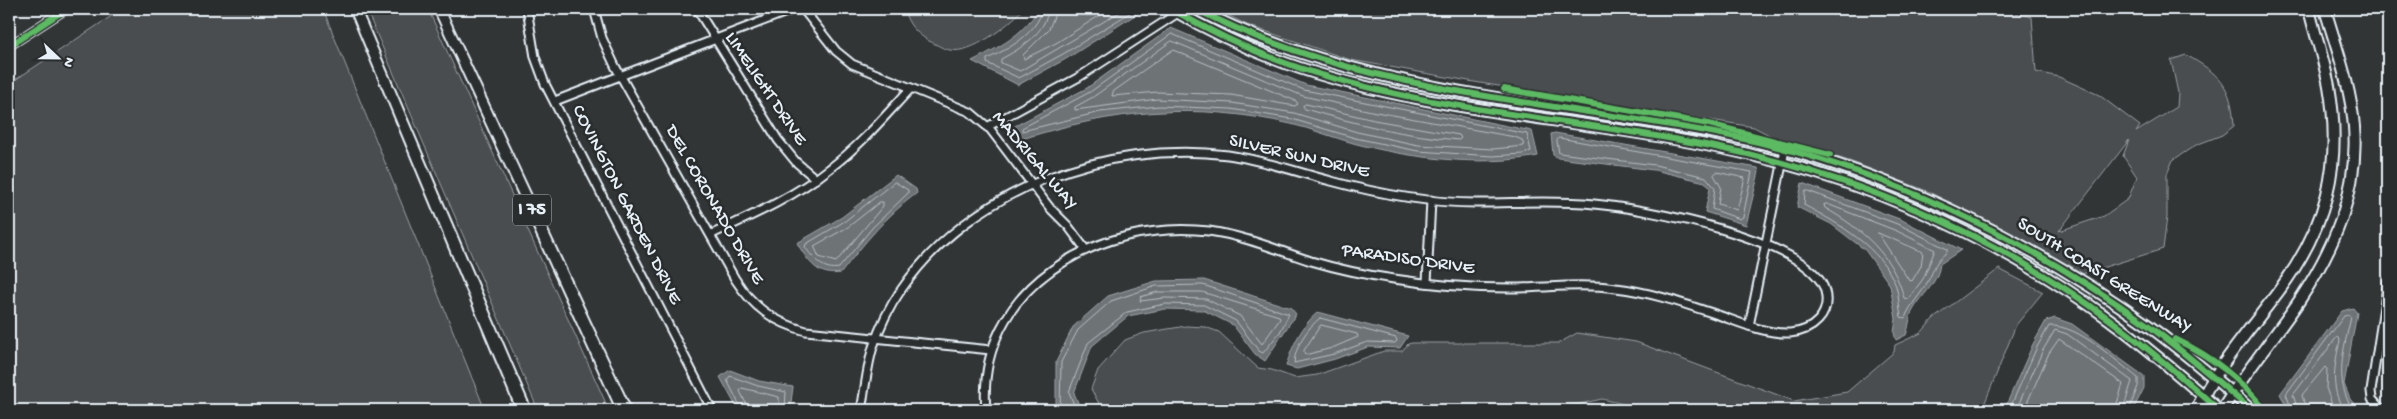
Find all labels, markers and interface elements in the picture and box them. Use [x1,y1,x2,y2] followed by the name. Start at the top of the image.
[719,28,812,151] street label: LIMELIGHT DRIVE
[32,32,82,82] north arrow
[58,55,77,69] text: N
[566,102,687,309] street label: COVINGTON GARDEN DRIVE
[986,107,1082,215] street label: MADRIGAL WAY
[658,120,770,290] street label: DEL CORONADO DRIVE
[1227,130,1372,185] street label: SILVER SUN DRIVE
[513,194,551,226] road number: I 75
[2012,213,2196,339] street label: SOUTH COAST GREENWAY
[1339,239,1477,281] street label: PARADISO DRIVE

